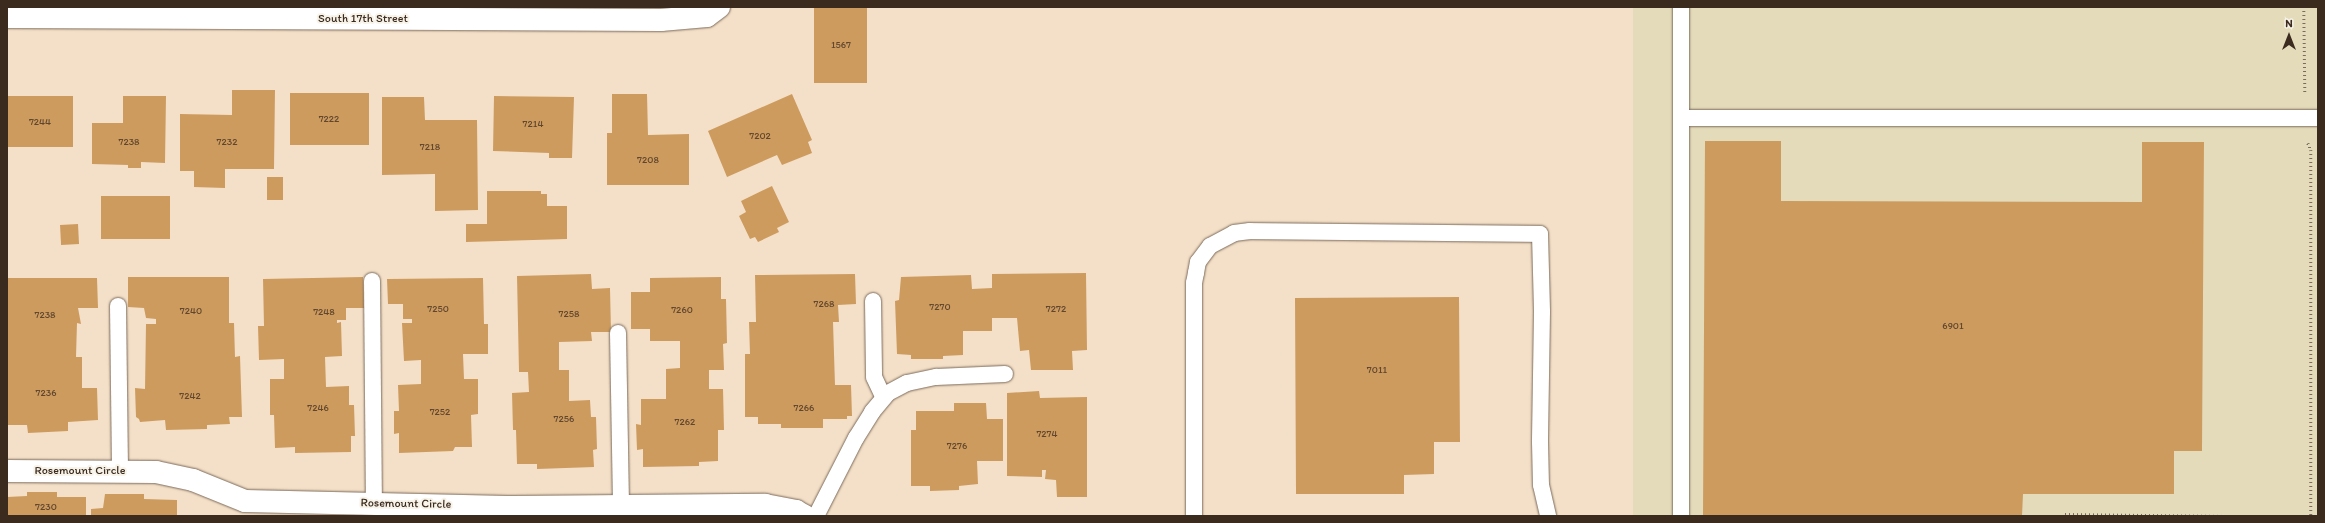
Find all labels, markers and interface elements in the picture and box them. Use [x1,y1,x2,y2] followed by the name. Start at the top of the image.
[318,12,408,26] street label: South 17th Street
[2269,16,2309,56] north arrow
[2285,17,2293,30] text: N
[831,39,851,51] house number: 1567
[319,113,339,125] house number: 7222
[29,116,51,128] house number: 7244
[523,118,543,130] house number: 7214
[749,130,771,142] house number: 7202
[118,136,140,148] house number: 7238
[217,136,237,148] house number: 7232
[420,141,440,153] house number: 7218
[637,154,659,166] house number: 7208
[814,298,834,310] house number: 7268
[929,301,951,313] house number: 7270
[427,303,449,315] house number: 7250
[1046,303,1066,315] house number: 7272
[671,304,693,316] house number: 7260
[180,305,202,317] house number: 7240
[313,306,335,318] house number: 7248
[559,308,579,320] house number: 7258
[34,309,56,321] house number: 7238
[1942,320,1964,332] house number: 6901
[1367,364,1387,376] house number: 7011
[36,387,56,399] house number: 7236
[179,390,201,402] house number: 7242
[307,402,329,414] house number: 7246
[794,402,814,414] house number: 7266
[430,406,450,418] house number: 7252
[554,413,574,425] house number: 7256
[675,416,695,428] house number: 7262
[1036,428,1058,440] house number: 7274
[947,440,967,452] house number: 7276
[35,464,125,478] street label: Rosemount Circle
[360,496,452,512] street label: Rosemount Circle
[35,501,57,513] house number: 7230

